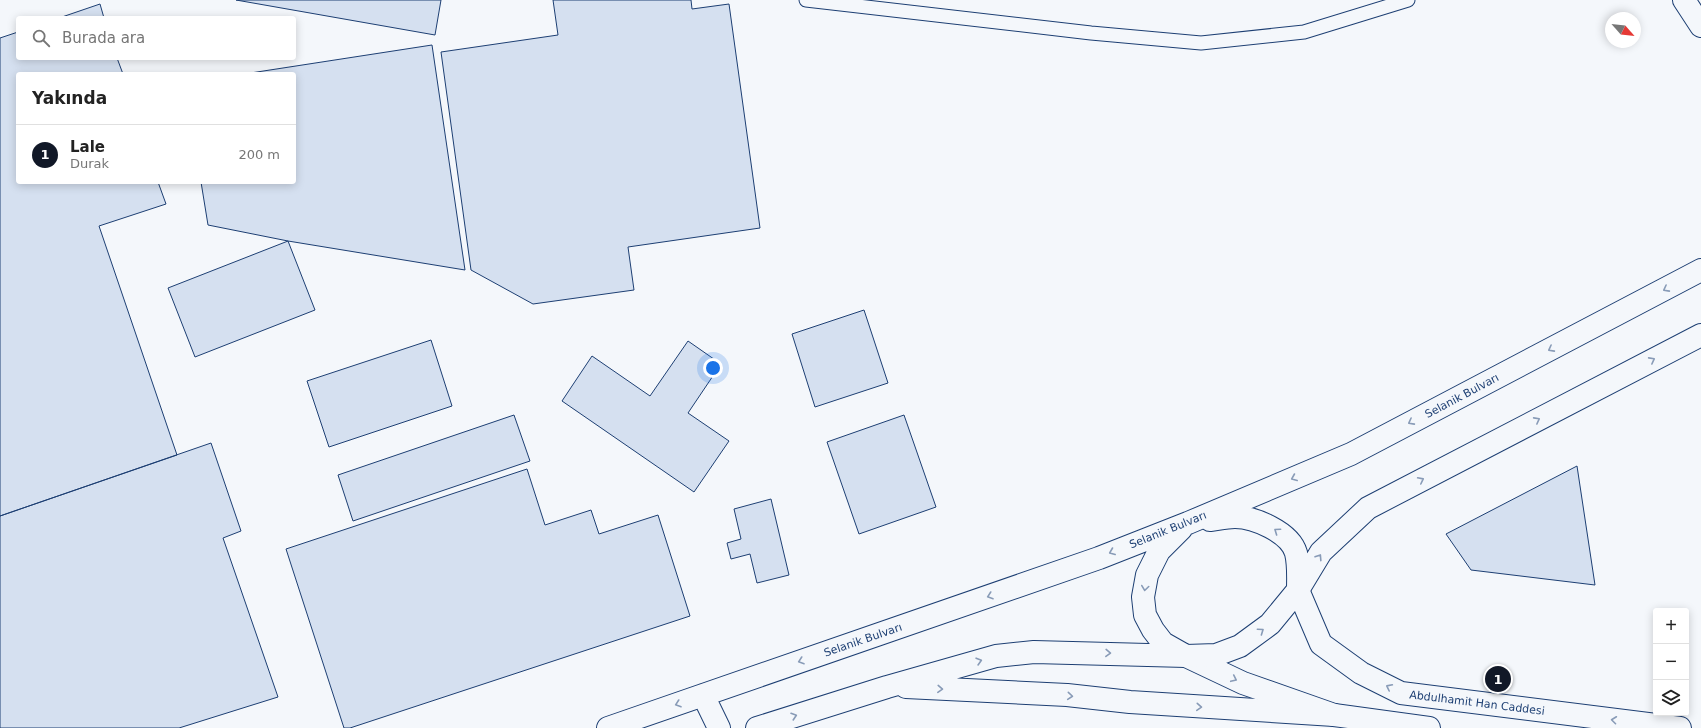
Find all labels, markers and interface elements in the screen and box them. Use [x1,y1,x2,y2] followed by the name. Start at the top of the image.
[1605,12,1641,48] north arrow
[16,16,296,60] search box
[30,27,52,49] icon: search
[62,29,145,47] text: Burada ara
[32,88,107,108] text: Yakında
[70,138,105,156] text: Lale
[40,147,50,162] text: 1
[238,147,280,162] text: 200 m
[70,156,109,171] text: Durak
[1663,284,1671,291] one-way arrow
[1548,344,1556,352] one-way arrow
[1648,357,1655,365] one-way arrow
[703,358,723,378] your location
[1423,371,1501,421] street label: Selanik Bulvarı
[1533,417,1540,425] one-way arrow
[1408,418,1416,425] one-way arrow
[1291,473,1298,481] one-way arrow
[1417,477,1425,485] one-way arrow
[1128,509,1208,551] street label: Selanik Bulvarı
[1274,529,1281,536] one-way arrow
[1109,548,1116,556] one-way arrow
[1314,554,1322,561] one-way arrow
[1141,585,1150,592] one-way arrow
[986,591,993,599] one-way arrow
[1653,608,1689,716] map controls
[1653,608,1689,644] button: +
[822,621,904,659] street label: Selanik Bulvarı
[1256,629,1263,636] one-way arrow
[1653,644,1689,680] button: −
[1105,649,1111,657] one-way arrow
[797,657,804,665] one-way arrow
[975,657,982,666] one-way arrow
[1485,664,1511,694] pin: 1
[1230,674,1238,682] one-way arrow
[1653,680,1689,716] button: layers
[1386,684,1393,692] one-way arrow
[937,685,943,693] one-way arrow
[1409,688,1545,718] street label: Abdulhamit Han Caddesi
[1067,691,1073,700] one-way arrow
[675,699,682,708] one-way arrow
[1196,702,1202,711] one-way arrow
[791,712,798,721] one-way arrow
[1611,716,1617,725] one-way arrow

